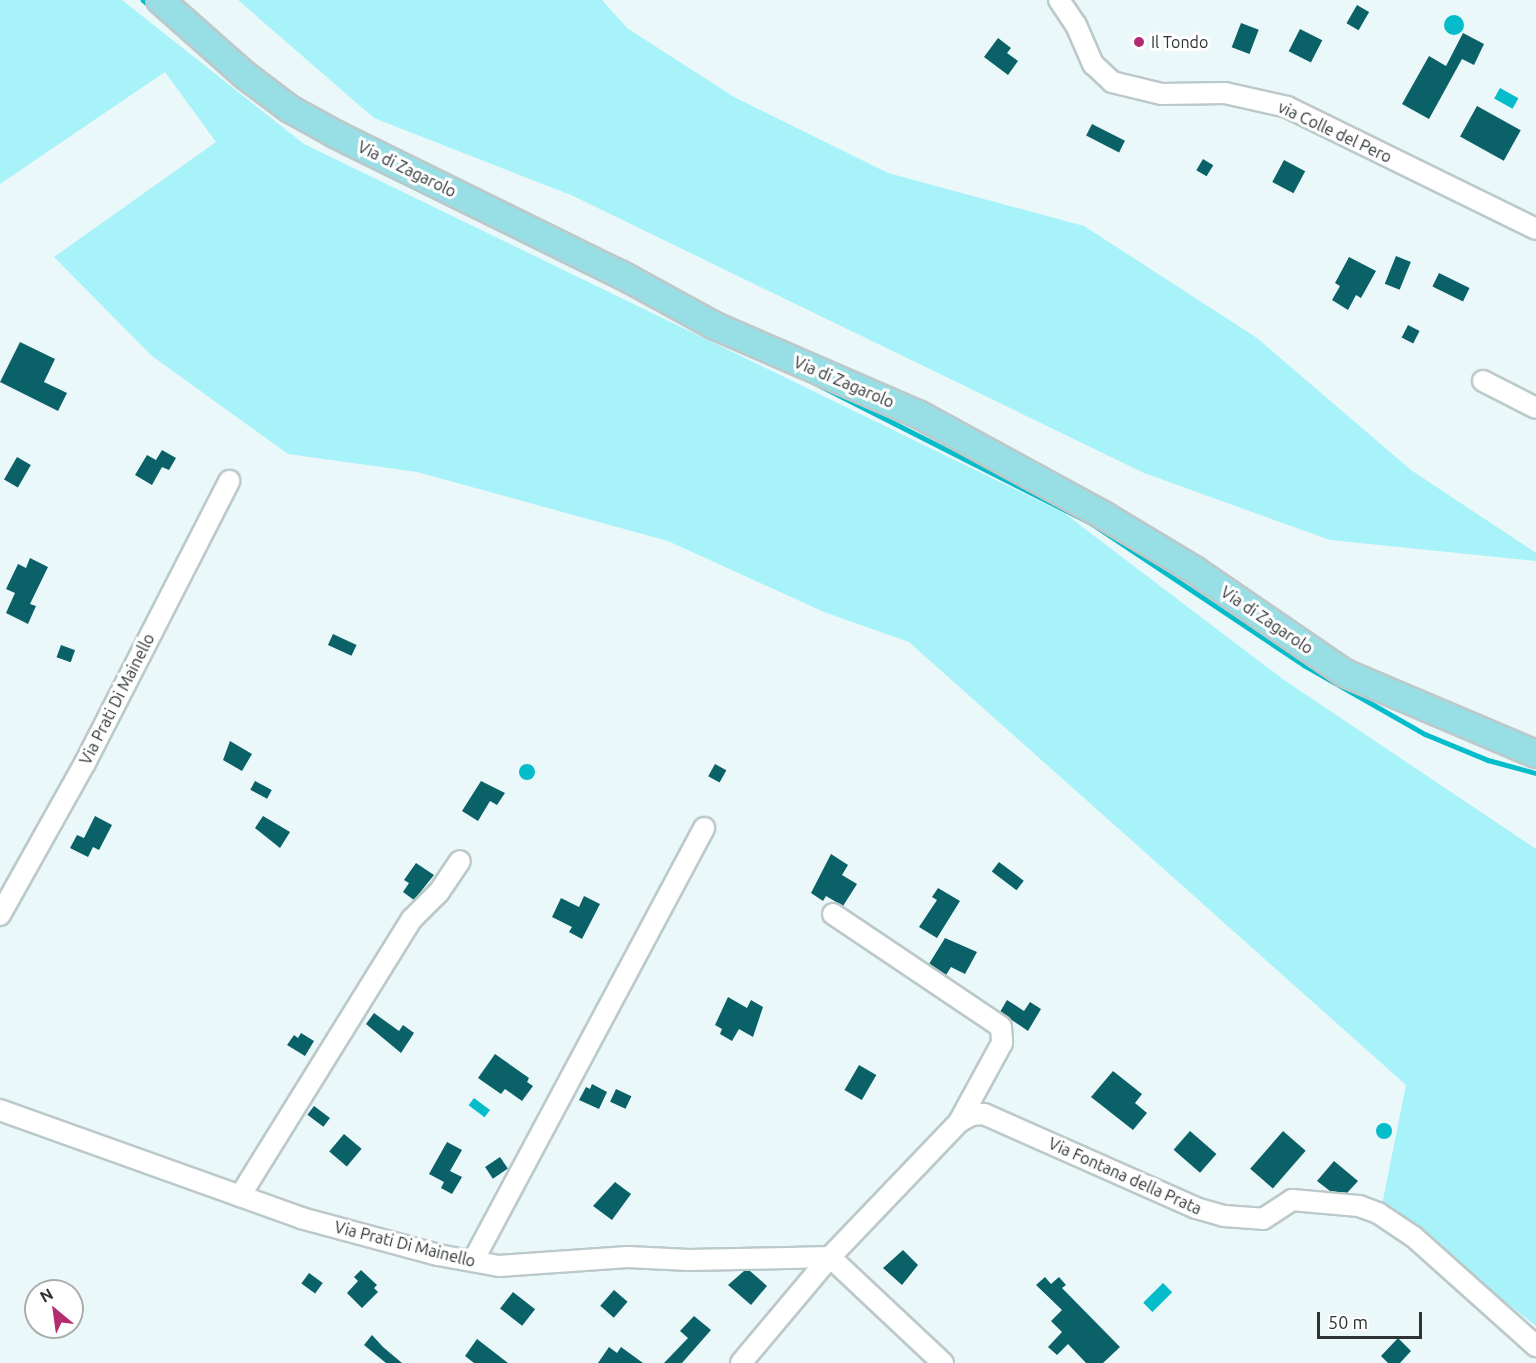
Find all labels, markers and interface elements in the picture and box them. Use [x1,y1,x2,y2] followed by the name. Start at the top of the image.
[1151,32,1208,52] place label: Il Tondo
[1132,35,1146,49] marker: Il Tondo
[1275,97,1395,167] street label: via Colle del Pero
[355,137,459,201] street label: Via di Zagarolo
[791,352,897,412] street label: Via di Zagarolo
[1217,582,1317,658] street label: Via di Zagarolo
[76,630,158,768] street label: Via Prati Di Mainello
[1045,1134,1205,1218] street label: Via Fontana della Prata
[332,1217,478,1271] street label: Via Prati Di Mainello
[24,1279,84,1339] north arrow
[37,1284,56,1306] text: N
[1320,1300,1425,1338] scale bar
[1328,1312,1368,1332] text: 50 m

